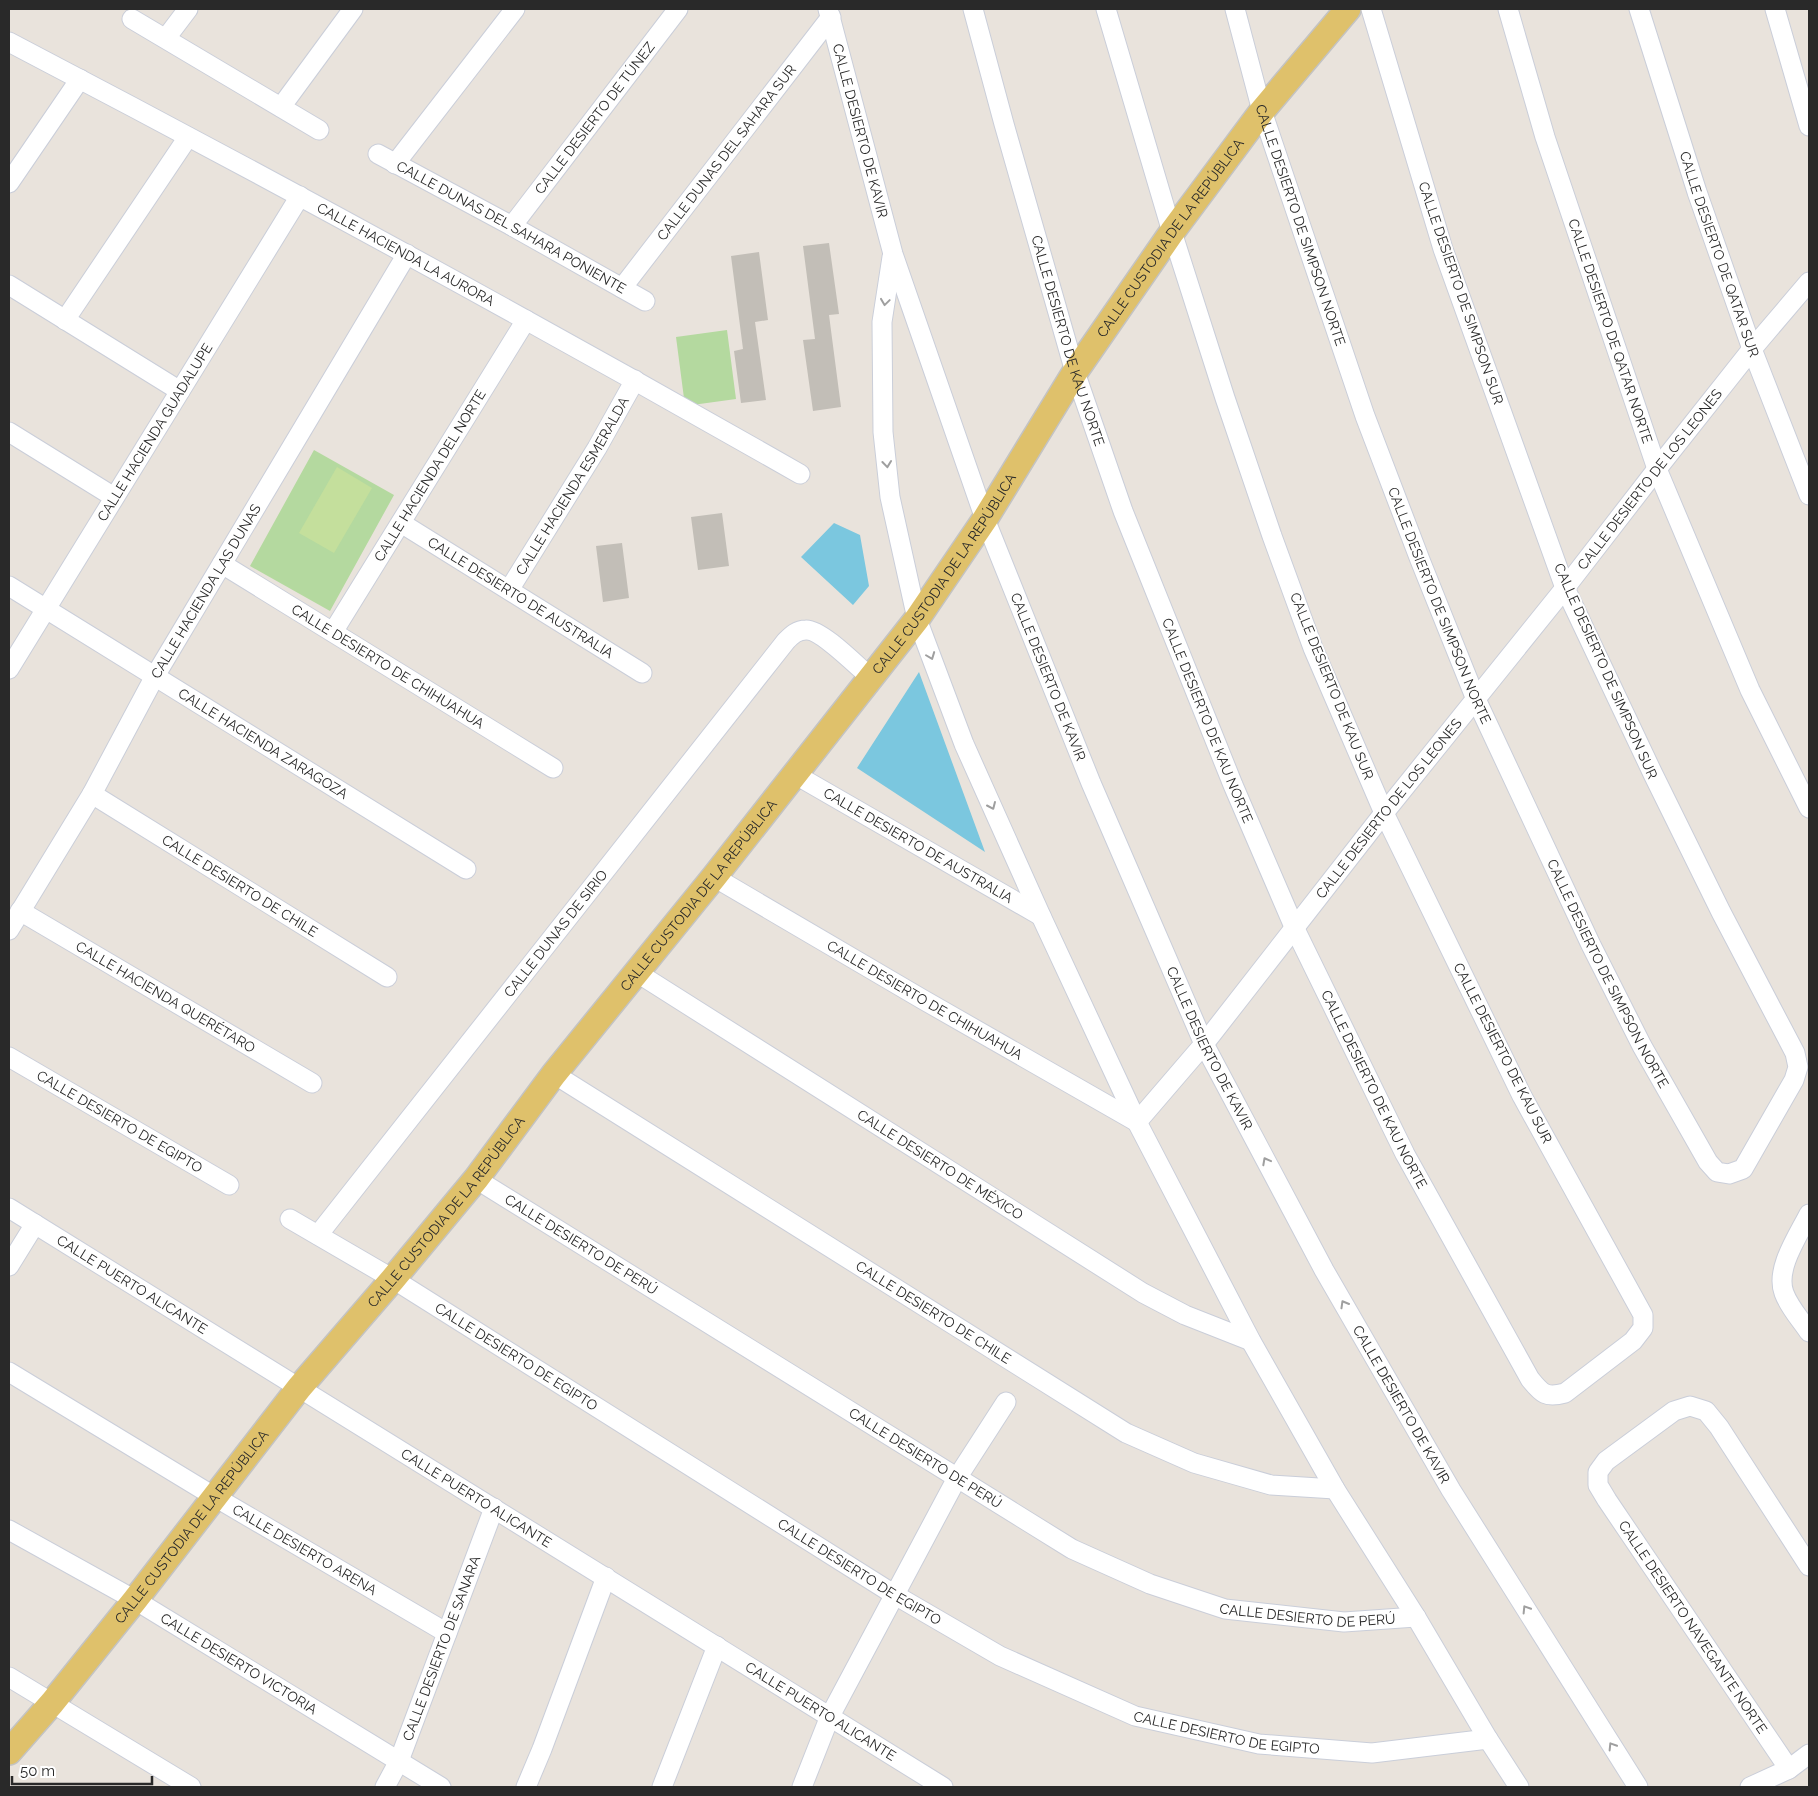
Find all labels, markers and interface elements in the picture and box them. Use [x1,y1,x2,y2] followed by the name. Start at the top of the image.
[532,39,658,197] street label: CALLE DESIERTO DE TÚNEZ
[830,42,891,220] street label: CALLE DESIERTO DE KAVIR
[654,62,799,244] street label: CALLE DUNAS DEL SAHARA SUR
[1253,103,1349,348] street label: CALLE DESIERTO DE SIMPSON NORTE
[1094,135,1247,340] street label: CALLE CUSTODIA DE LA REPÚBLICA
[1677,149,1762,359] street label: CALLE DESIERTO DE QATAR SUR
[394,158,629,297] street label: CALLE DUNAS DEL SAHARA PONIENTE
[1415,180,1507,406] street label: CALLE DESIERTO DE SIMPSON SUR
[314,199,498,309] street label: CALLE HACIENDA LA AURORA
[1565,217,1656,445] street label: CALLE DESIERTO DE QATAR NORTE
[1028,233,1108,448] street label: CALLE DESIERTO DE KAU NORTE
[881,298,891,306] one-way arrow
[94,340,215,524] street label: CALLE HACIENDA GUADALUPE
[1574,385,1726,573] street label: CALLE DESIERTO DE LOS LEONES
[371,387,489,564] street label: CALLE HACIENDA DEL NORTE
[512,393,632,578] street label: CALLE HACIENDA ESMERALDA
[881,460,892,468] one-way arrow
[869,470,1019,677] street label: CALLE CUSTODIA DE LA REPÚBLICA
[1385,485,1494,726] street label: CALLE DESIERTO DE SIMPSON NORTE
[147,501,264,681] street label: CALLE HACIENDA LAS DUNAS
[425,534,617,662] street label: CALLE DESIERTO DE AUSTRALIA
[1551,561,1661,781] street label: CALLE DESIERTO DE SIMPSON SUR
[1007,590,1089,763] street label: CALLE DESIERTO DE KAVIR
[1287,590,1377,782] street label: CALLE DESIERTO DE KAU SUR
[289,601,488,732] street label: CALLE DESIERTO DE CHIHUAHUA
[1159,616,1256,825] street label: CALLE DESIERTO DE KAU NORTE
[925,651,935,660] one-way arrow
[175,685,351,802] street label: CALLE HACIENDA ZARAGOZA
[1313,715,1465,902] street label: CALLE DESIERTO DE LOS LEONES
[821,785,1016,906] street label: CALLE DESIERTO DE AUSTRALIA
[617,796,780,994] street label: CALLE CUSTODIA DE LA REPÚBLICA
[985,801,996,810] one-way arrow
[159,831,321,940] street label: CALLE DESIERTO DE CHILE
[1544,857,1672,1091] street label: CALLE DESIERTO DE SIMPSON NORTE
[501,867,611,1000] street label: CALLE DUNAS DE SIRIO
[824,937,1026,1063] street label: CALLE DESIERTO DE CHIHUAHUA
[73,938,258,1056] street label: CALLE HACIENDA QUERÉTARO
[1450,960,1556,1146] street label: CALLE DESIERTO DE KAU SUR
[1163,964,1256,1132] street label: CALLE DESIERTO DE KAVIR
[1318,988,1431,1191] street label: CALLE DESIERTO DE KAU NORTE
[34,1067,205,1176] street label: CALLE DESIERTO DE EGIPTO
[854,1106,1026,1223] street label: CALLE DESIERTO DE MÉXICO
[364,1113,528,1311] street label: CALLE CUSTODIA DE LA REPÚBLICA
[1262,1157,1272,1166] one-way arrow
[502,1191,661,1298] street label: CALLE DESIERTO DE PERÚ
[54,1232,210,1337] street label: CALLE PUERTO ALICANTE
[853,1258,1014,1367] street label: CALLE DESIERTO DE CHILE
[432,1300,601,1414] street label: CALLE DESIERTO DE EGIPTO
[1340,1300,1350,1309] one-way arrow
[1350,1323,1453,1486] street label: CALLE DESIERTO DE KAVIR
[846,1405,1005,1511] street label: CALLE DESIERTO DE PERÚ
[111,1426,272,1627] street label: CALLE CUSTODIA DE LA REPÚBLICA
[398,1445,555,1550] street label: CALLE PUERTO ALICANTE
[230,1501,380,1598] street label: CALLE DESIERTO ARENA
[775,1515,944,1628] street label: CALLE DESIERTO DE EGIPTO
[1616,1518,1770,1736] street label: CALLE DESIERTO NAVEGANTE NORTE
[399,1553,484,1743] street label: CALLE DESIERTO DE SANARA
[1217,1600,1396,1630] street label: CALLE DESIERTO DE PERÚ
[1522,1605,1532,1614] one-way arrow
[158,1610,321,1718] street label: CALLE DESIERTO VICTORIA
[742,1659,899,1764] street label: CALLE PUERTO ALICANTE
[1132,1708,1320,1757] street label: CALLE DESIERTO DE EGIPTO
[1609,1742,1619,1751] one-way arrow
[12,1754,152,1786] scale bar
[20,1762,55,1780] text: 50 m

